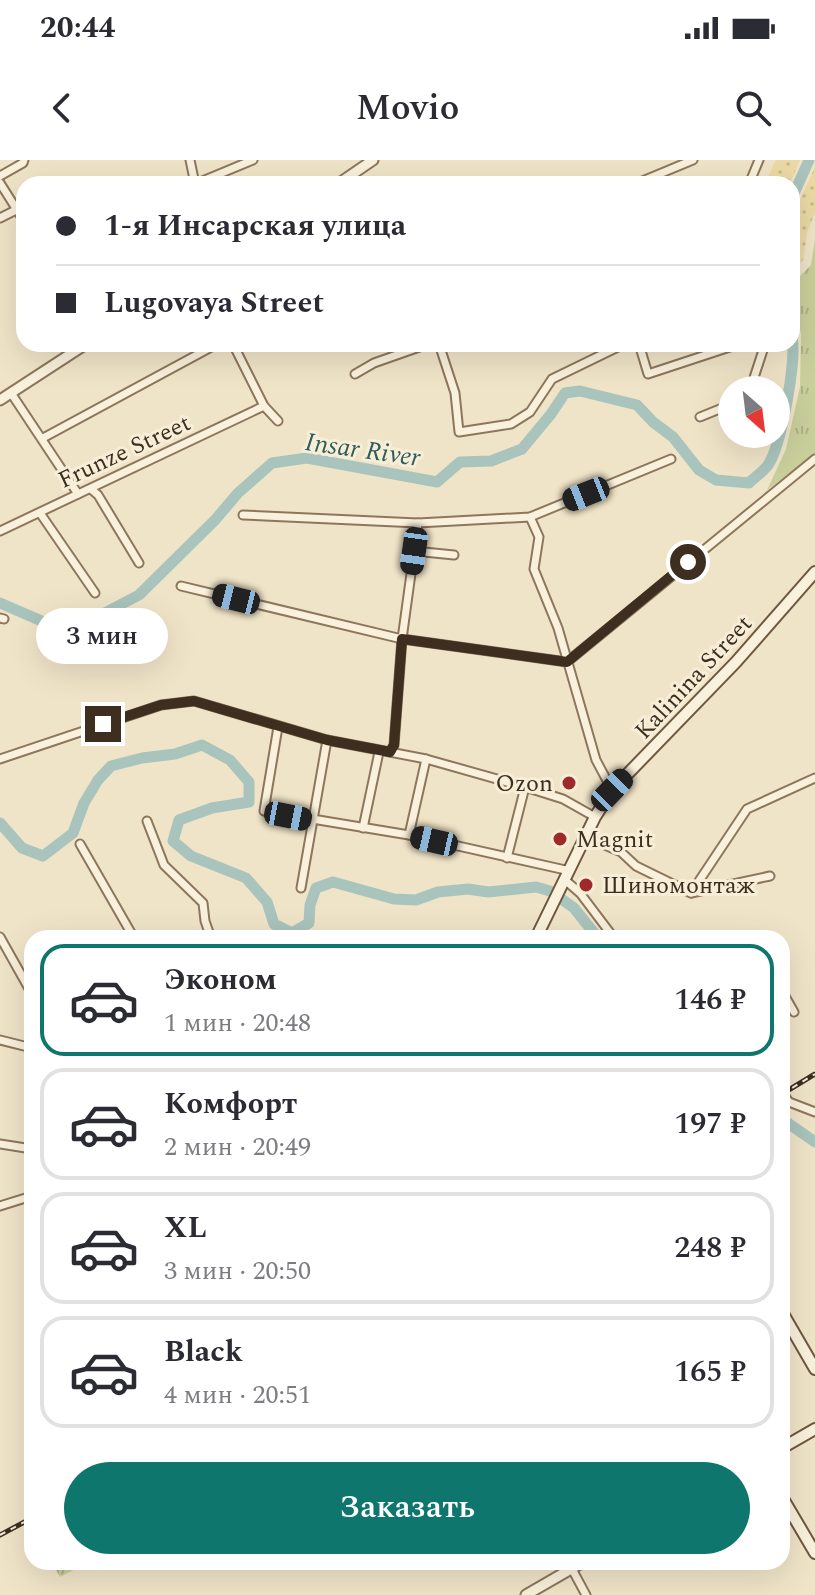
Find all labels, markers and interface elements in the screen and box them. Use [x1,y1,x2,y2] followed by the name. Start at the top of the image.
[40,5,115,51] text: 20:44
[356,81,459,136] text: Movio
[40,86,84,130] icon: back
[731,86,775,130] icon: search
[104,203,406,249] text: 1-я Инсарская улица
[104,280,324,326] text: Lugovaya Street
[718,376,790,448] north arrow
[718,376,790,448] map controls
[52,405,197,498] street label: Frunze Street
[303,422,424,478] water label: Insar River
[559,474,613,514] car
[399,526,429,576] car
[670,544,706,580] route start
[210,582,262,616] car
[626,607,761,748] street label: Kalinina Street
[37,608,169,664] callout: 3 мин
[66,616,138,656] text: 3 мин
[85,706,121,742] route end
[587,764,637,816] car
[495,766,553,802] place label: Ozon
[560,774,578,792] marker: Ozon
[262,800,314,832] car
[576,822,653,858] place label: Magnit
[408,824,460,858] car
[551,830,569,848] marker: Magnit
[602,868,756,904] place label: Шиномонтаж
[577,876,595,894] marker: Шиномонтаж
[164,957,277,1003] text: Эконом
[68,964,140,1036] icon: car
[674,977,746,1023] text: 146 ₽
[164,1003,311,1043] text: 1 мин · 20:48
[164,1081,297,1127] text: Комфорт
[68,1088,140,1160] icon: car
[674,1101,746,1147] text: 197 ₽
[164,1127,311,1167] text: 2 мин · 20:49
[164,1205,207,1251] text: XL
[68,1212,140,1284] icon: car
[674,1225,746,1271] text: 248 ₽
[164,1251,311,1291] text: 3 мин · 20:50
[164,1329,243,1375] text: Black
[68,1336,140,1408] icon: car
[674,1349,746,1395] text: 165 ₽
[164,1375,311,1415] text: 4 мин · 20:51
[64,1462,750,1554] button: Заказать

